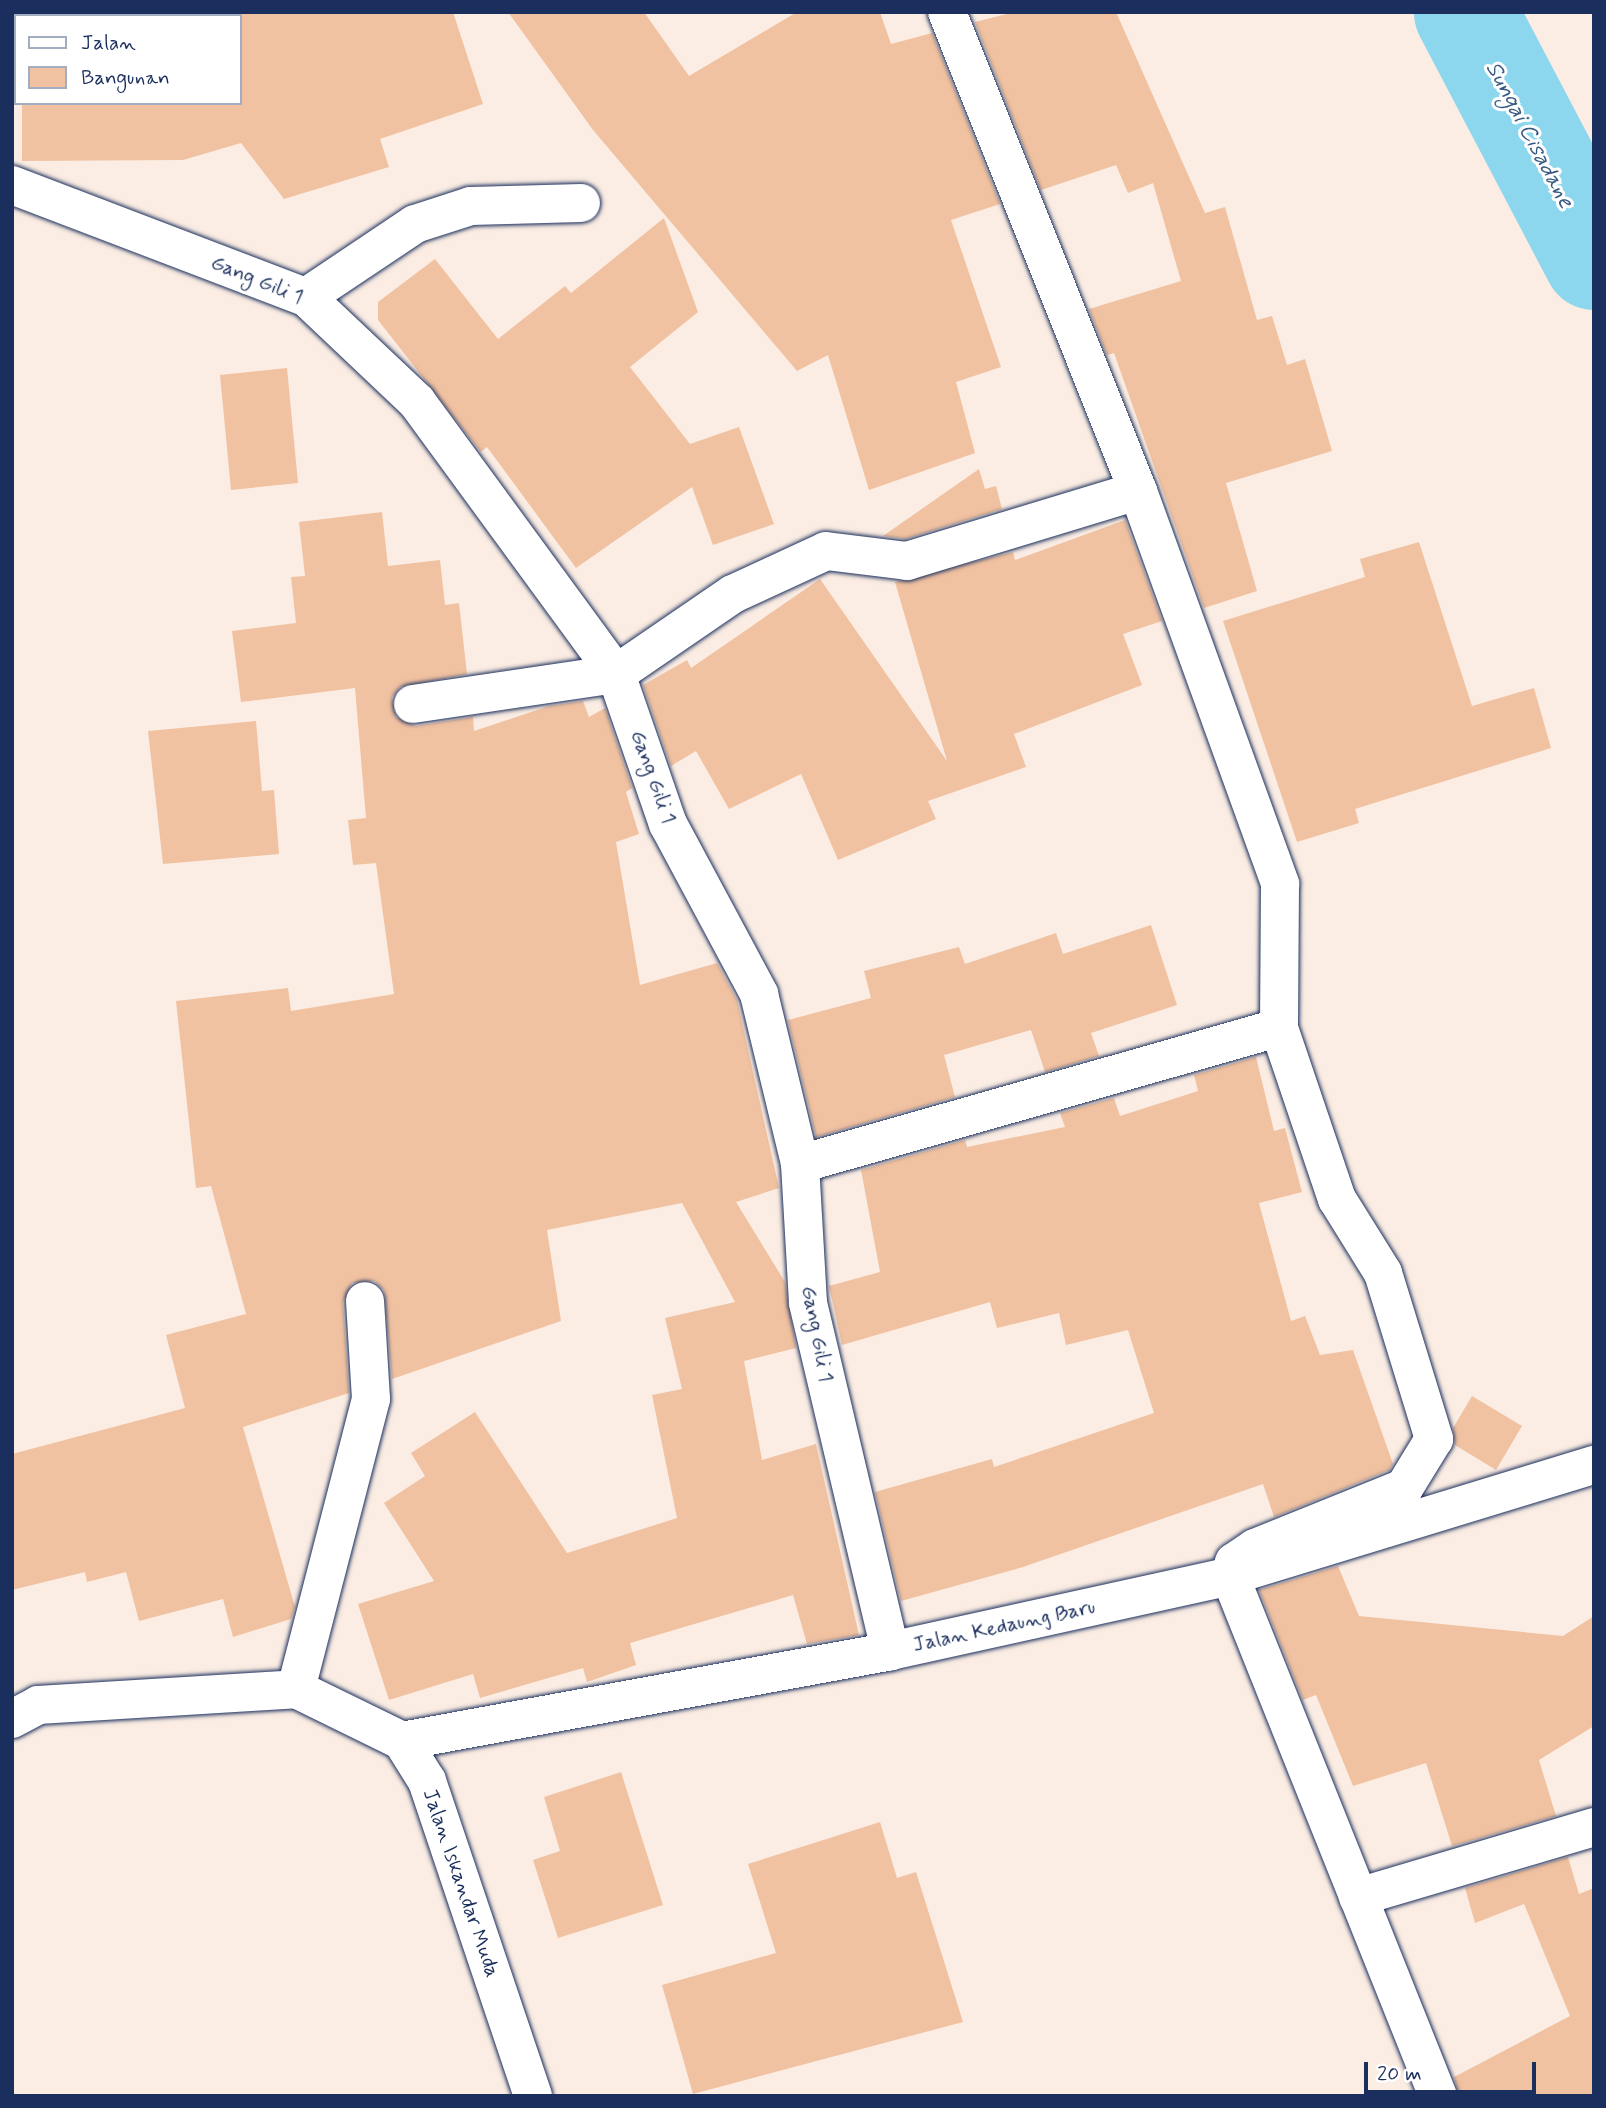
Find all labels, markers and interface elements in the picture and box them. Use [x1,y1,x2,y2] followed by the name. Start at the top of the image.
[14,14,242,105] legend
[81,29,136,57] text: Jalan
[1479,57,1579,213] water label: Sungai Cisadane
[81,64,170,92] text: Bangunan
[207,250,307,310] street label: Gang Gili 1
[624,727,682,827] street label: Gang Gili 1
[795,1284,839,1384] street label: Gang Gili 1
[909,1594,1099,1658] street label: Jalan Kedaung Baru
[416,1782,506,1984] street label: Jalan Iskandar Muda
[1368,2048,1540,2092] scale bar
[1377,2060,1422,2088] text: 20 m

